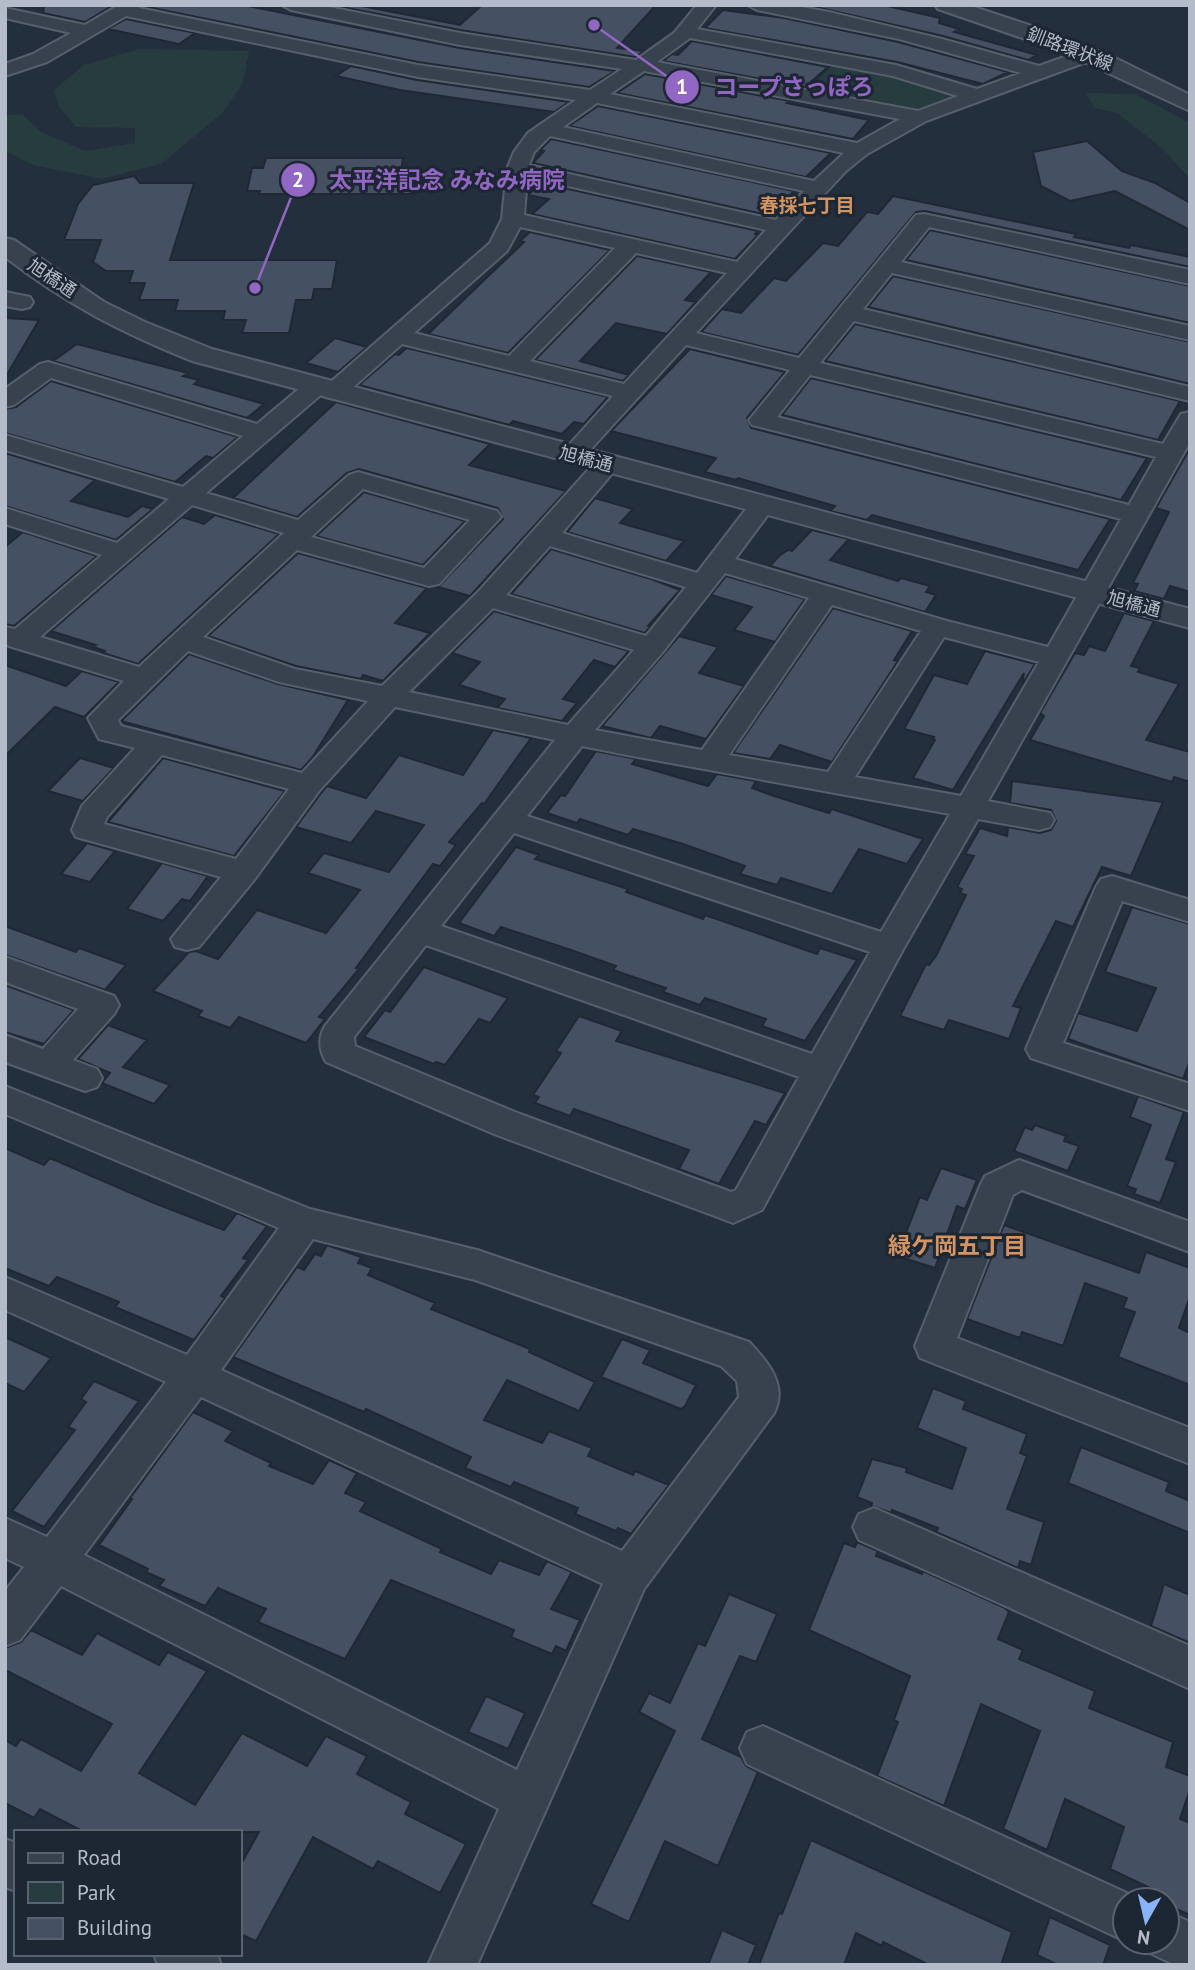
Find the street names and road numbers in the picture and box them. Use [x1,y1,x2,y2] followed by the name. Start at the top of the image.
[1024,22,1116,75] street label: 釧路環状線
[23,253,81,302] street label: 旭橋通
[557,440,615,477] street label: 旭橋通
[1105,585,1163,622] street label: 旭橋通

